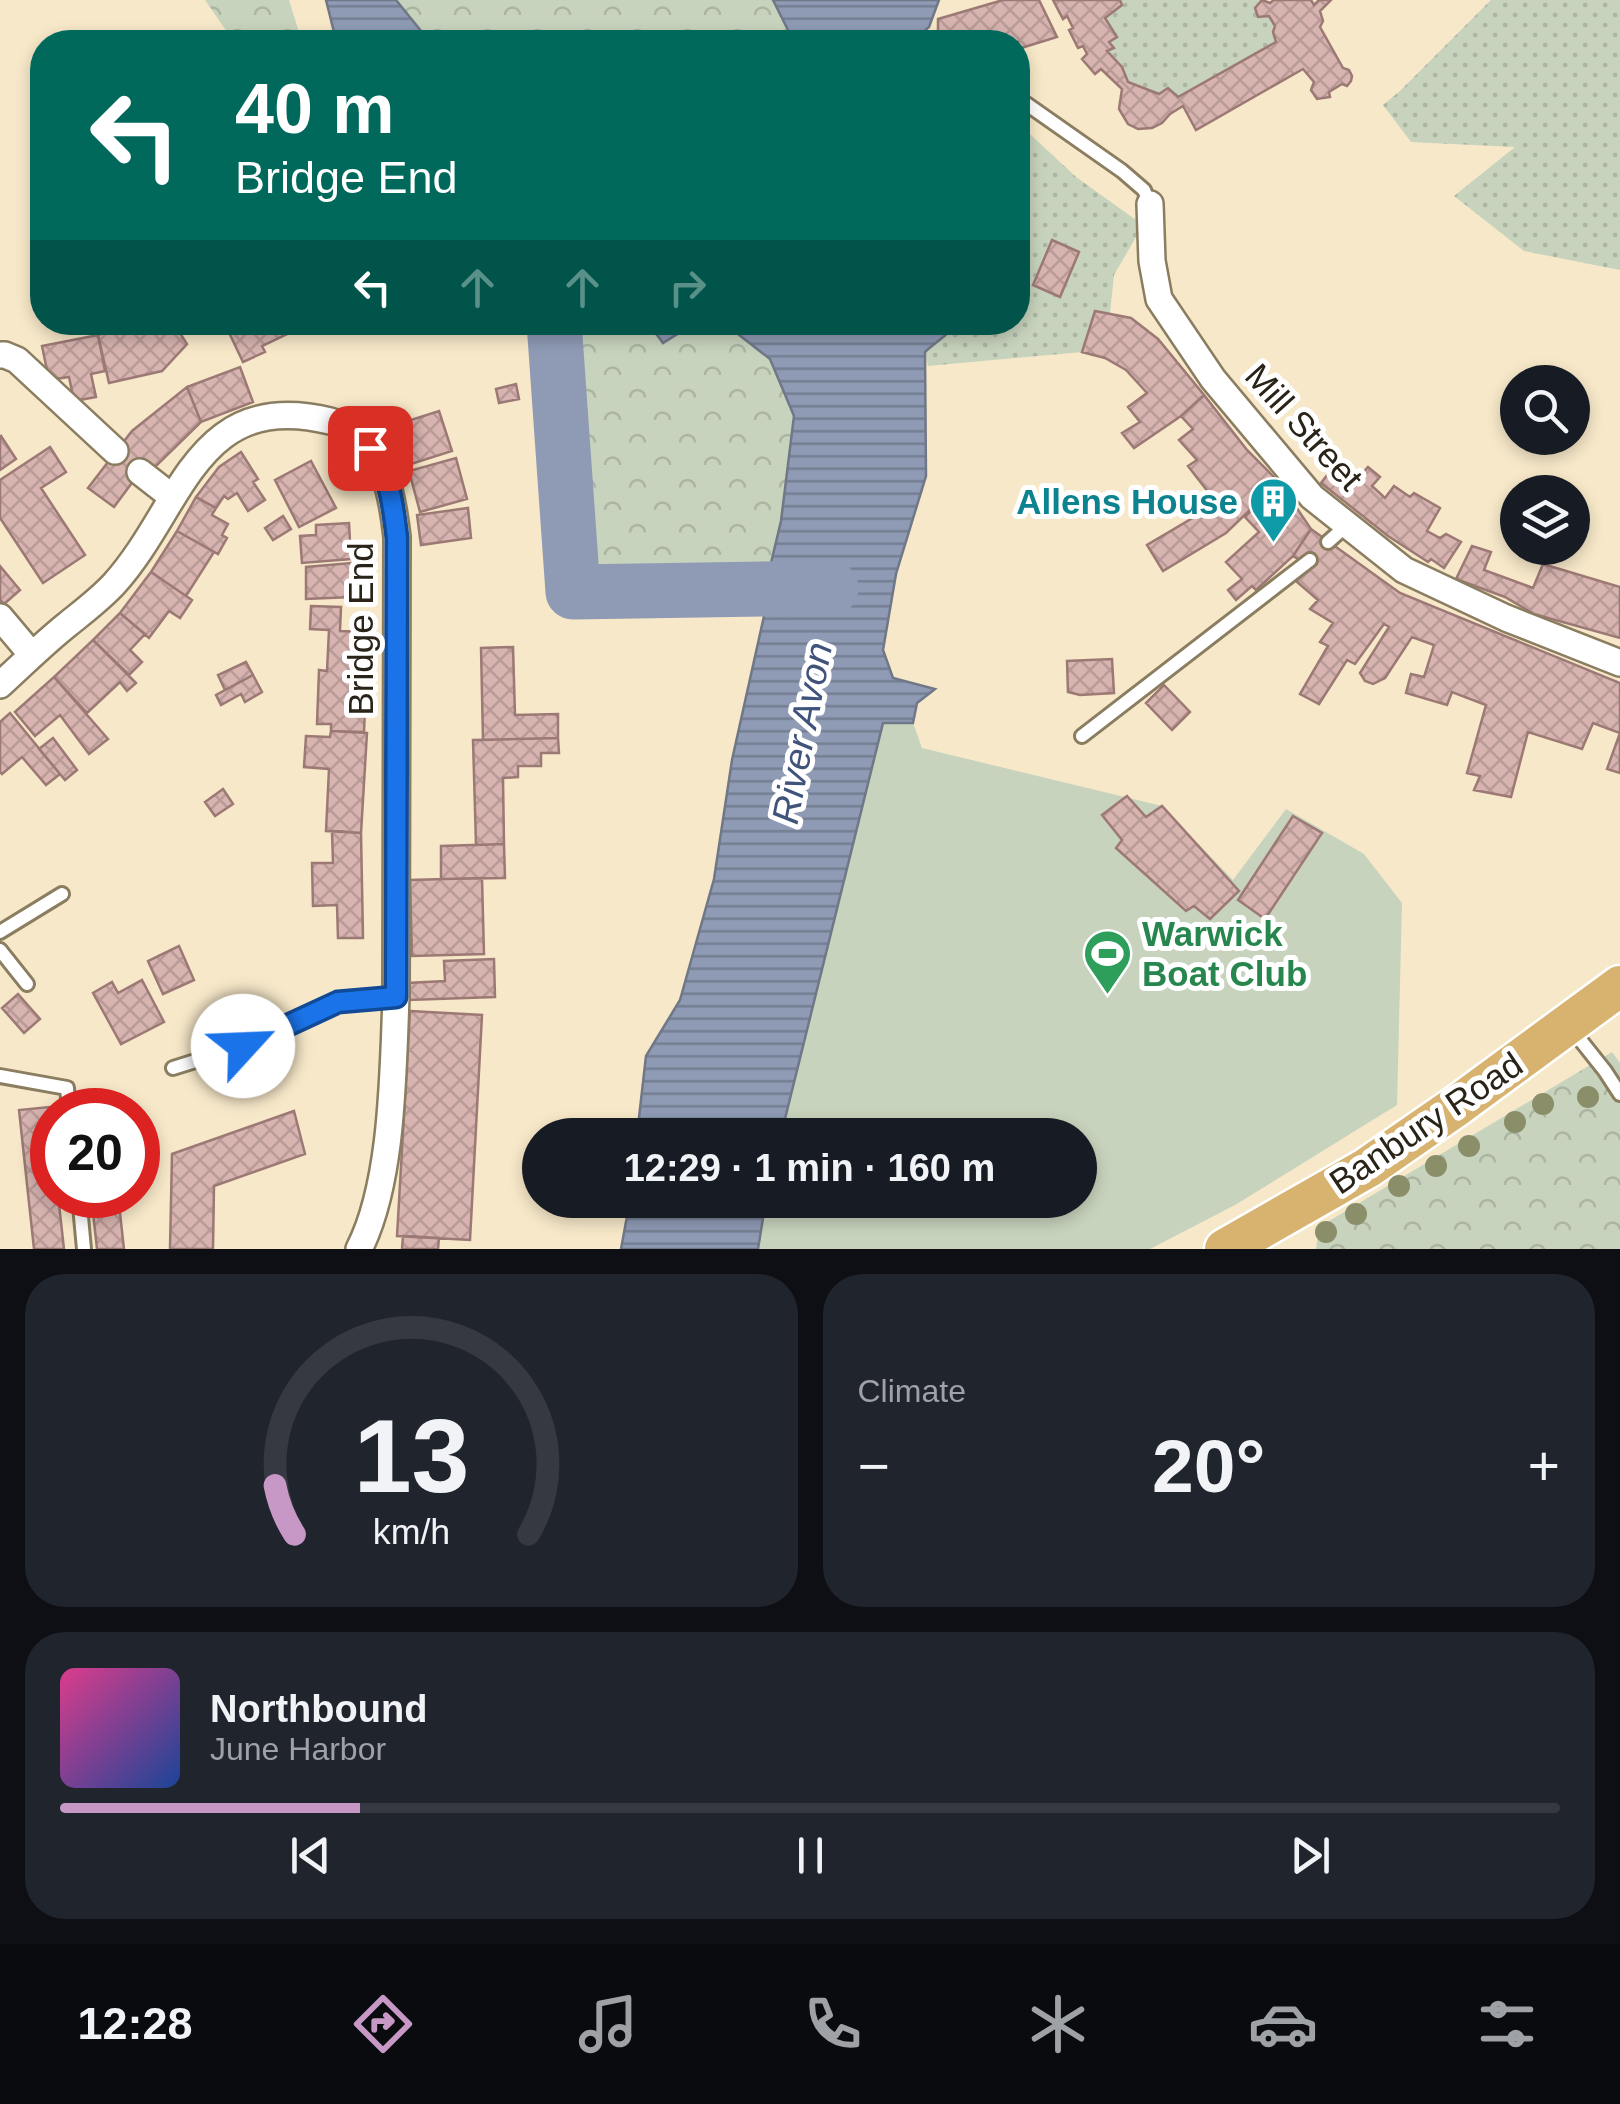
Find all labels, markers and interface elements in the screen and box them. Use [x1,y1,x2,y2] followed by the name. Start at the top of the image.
[70,70,200,200] icon: left
[235,70,395,148] text: 40 m
[235,152,458,203] text: Bridge End
[345,260,400,315] icon: left
[450,260,505,315] icon: ahead
[555,260,610,315] icon: ahead
[660,260,715,315] icon: right
[1238,356,1371,498] street label: Mill Street
[1500,365,1590,565] map controls
[1500,365,1590,455] button: search
[328,406,413,491] pin
[343,421,398,476] icon: arrive
[1500,475,1590,565] button: layers
[1247,476,1299,544] building icon: Allens House
[1016,482,1238,521] place label: Allens House
[341,542,380,716] street label: Bridge End
[764,639,840,827] water label: River Avon
[1142,914,1307,993] place label: Warwick Boat Club
[1081,928,1133,996] sports icon: Warwick Boat Club
[191,994,295,1098] position arrow
[1322,1044,1529,1201] street label: Banbury Road
[30,1088,160,1218] speed limit sign: 20
[624,1147,995,1189] text: 12:29 · 1 min · 160 m
[858,1373,966,1409] text: Climate
[353,1398,469,1514] text: 13
[1152,1424,1265,1508] text: 20°
[858,1435,890,1497] text: −
[1528,1435,1560,1497] text: +
[373,1512,450,1552] text: km/h
[210,1688,427,1730] text: Northbound
[210,1731,386,1767] text: June Harbor
[283,1828,338,1883] icon: previous
[783,1828,838,1883] icon: pause
[1283,1828,1338,1883] icon: next
[348,1989,418,2059] icon: directions
[573,1989,643,2059] icon: music
[798,1989,868,2059] icon: phone
[1023,1989,1093,2059] icon: climate
[1248,1989,1318,2059] icon: car
[1472,1989,1542,2059] icon: filters
[77,1998,193,2049] text: 12:28

